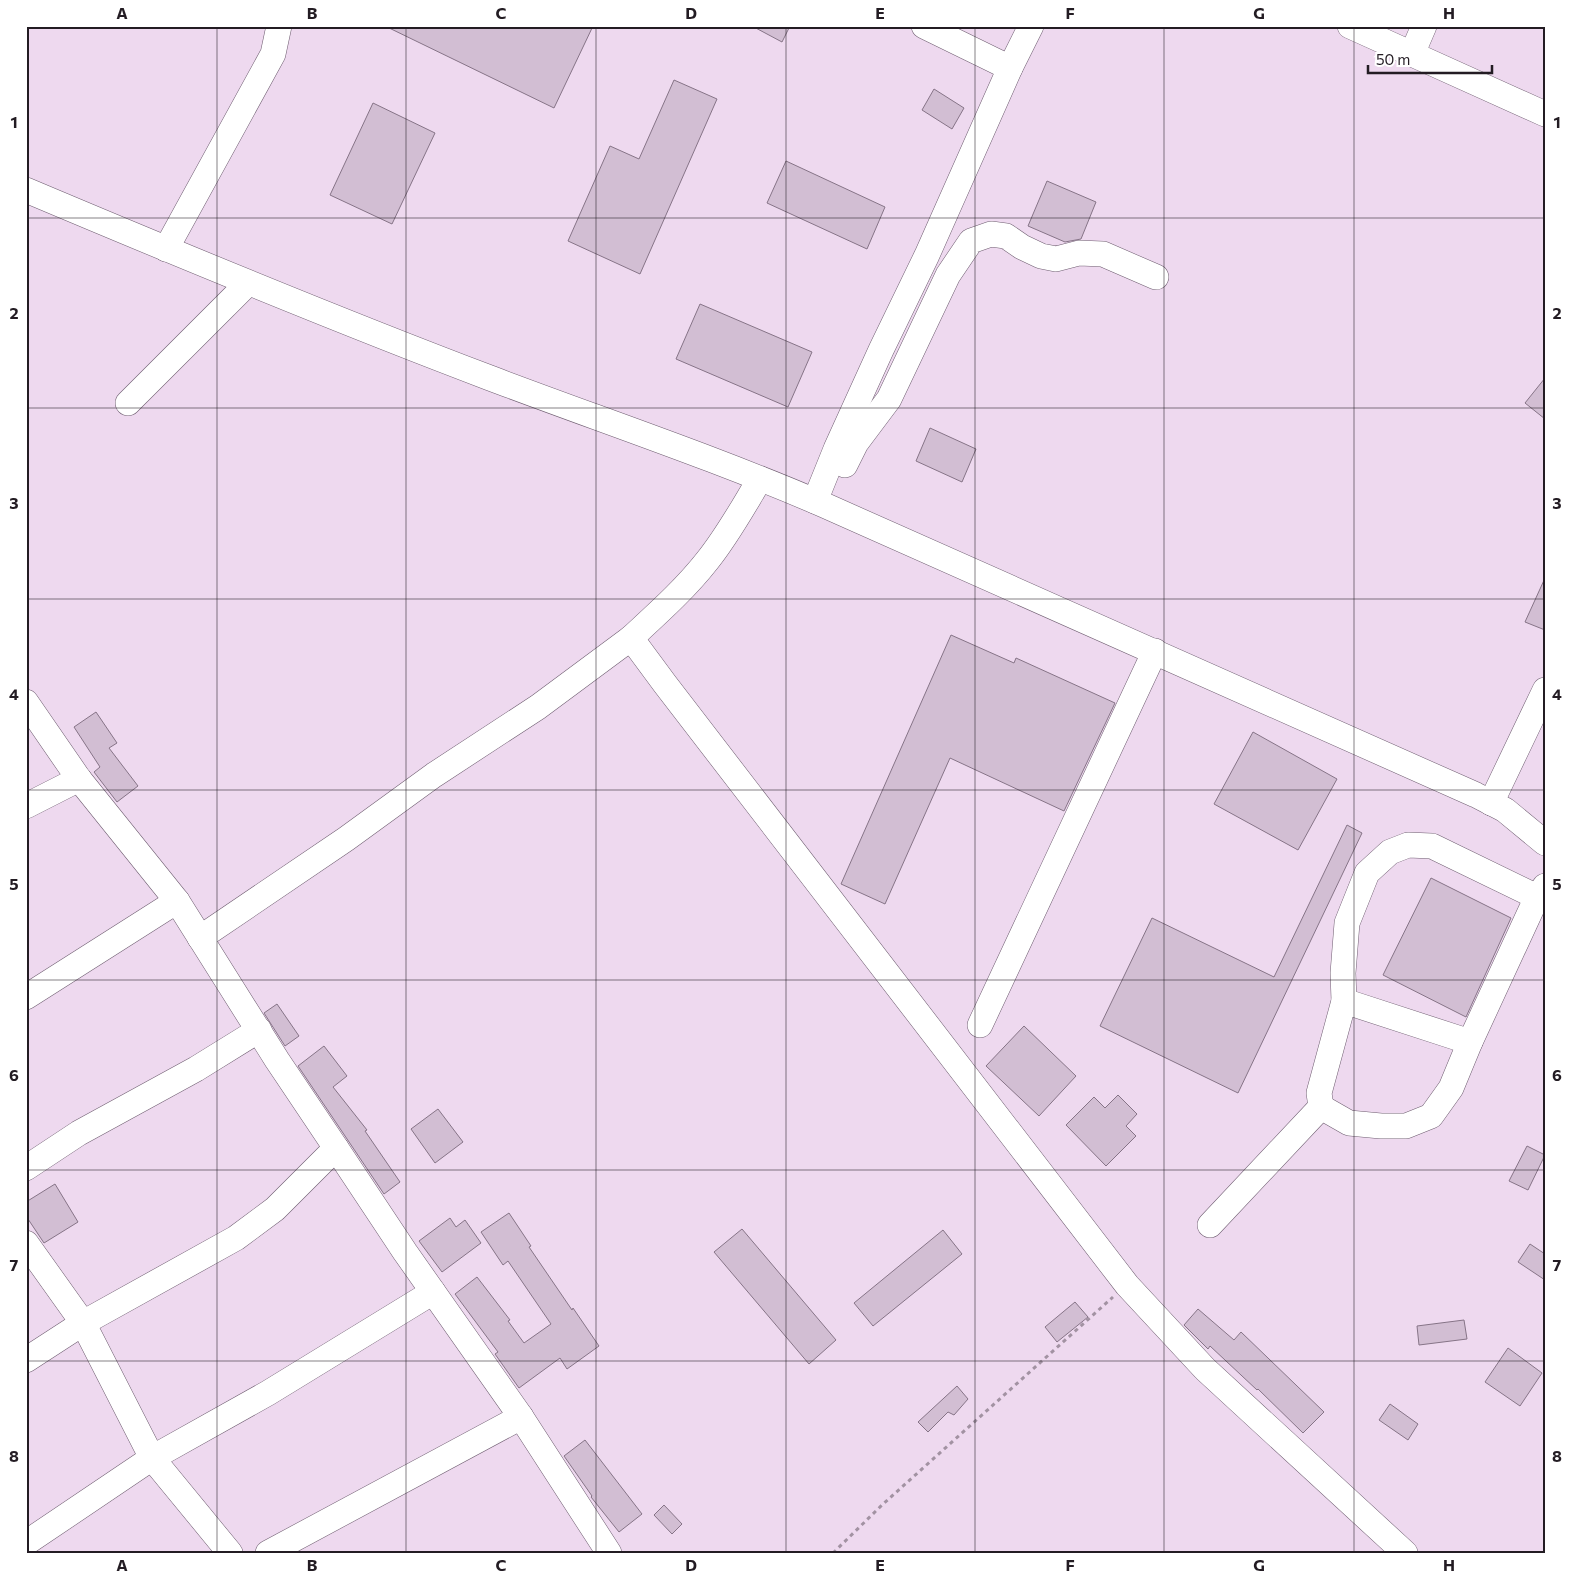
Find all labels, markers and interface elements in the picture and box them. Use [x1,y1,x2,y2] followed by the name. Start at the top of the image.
[116,3,128,22] text: A
[307,3,318,22] text: B
[496,3,507,22] text: C
[685,3,697,22] text: D
[875,3,885,22] text: E
[1065,3,1075,22] text: F
[1253,3,1265,22] text: G
[1443,3,1455,22] text: H
[1368,42,1492,74] scale bar
[1376,50,1410,68] text: 50 m
[10,112,18,131] text: 1
[1553,112,1561,131] text: 1
[9,303,19,322] text: 2
[1552,303,1562,322] text: 2
[9,493,19,512] text: 3
[1552,493,1562,512] text: 3
[9,684,19,703] text: 4
[1552,684,1562,703] text: 4
[9,874,19,893] text: 5
[1552,874,1562,893] text: 5
[9,1065,19,1084] text: 6
[1552,1065,1562,1084] text: 6
[10,1255,19,1274] text: 7
[1553,1255,1562,1274] text: 7
[9,1446,19,1465] text: 8
[1552,1446,1562,1465] text: 8
[116,1555,128,1574] text: A
[307,1555,318,1574] text: B
[496,1555,507,1574] text: C
[685,1555,697,1574] text: D
[875,1555,885,1574] text: E
[1065,1555,1075,1574] text: F
[1253,1555,1265,1574] text: G
[1443,1555,1455,1574] text: H

